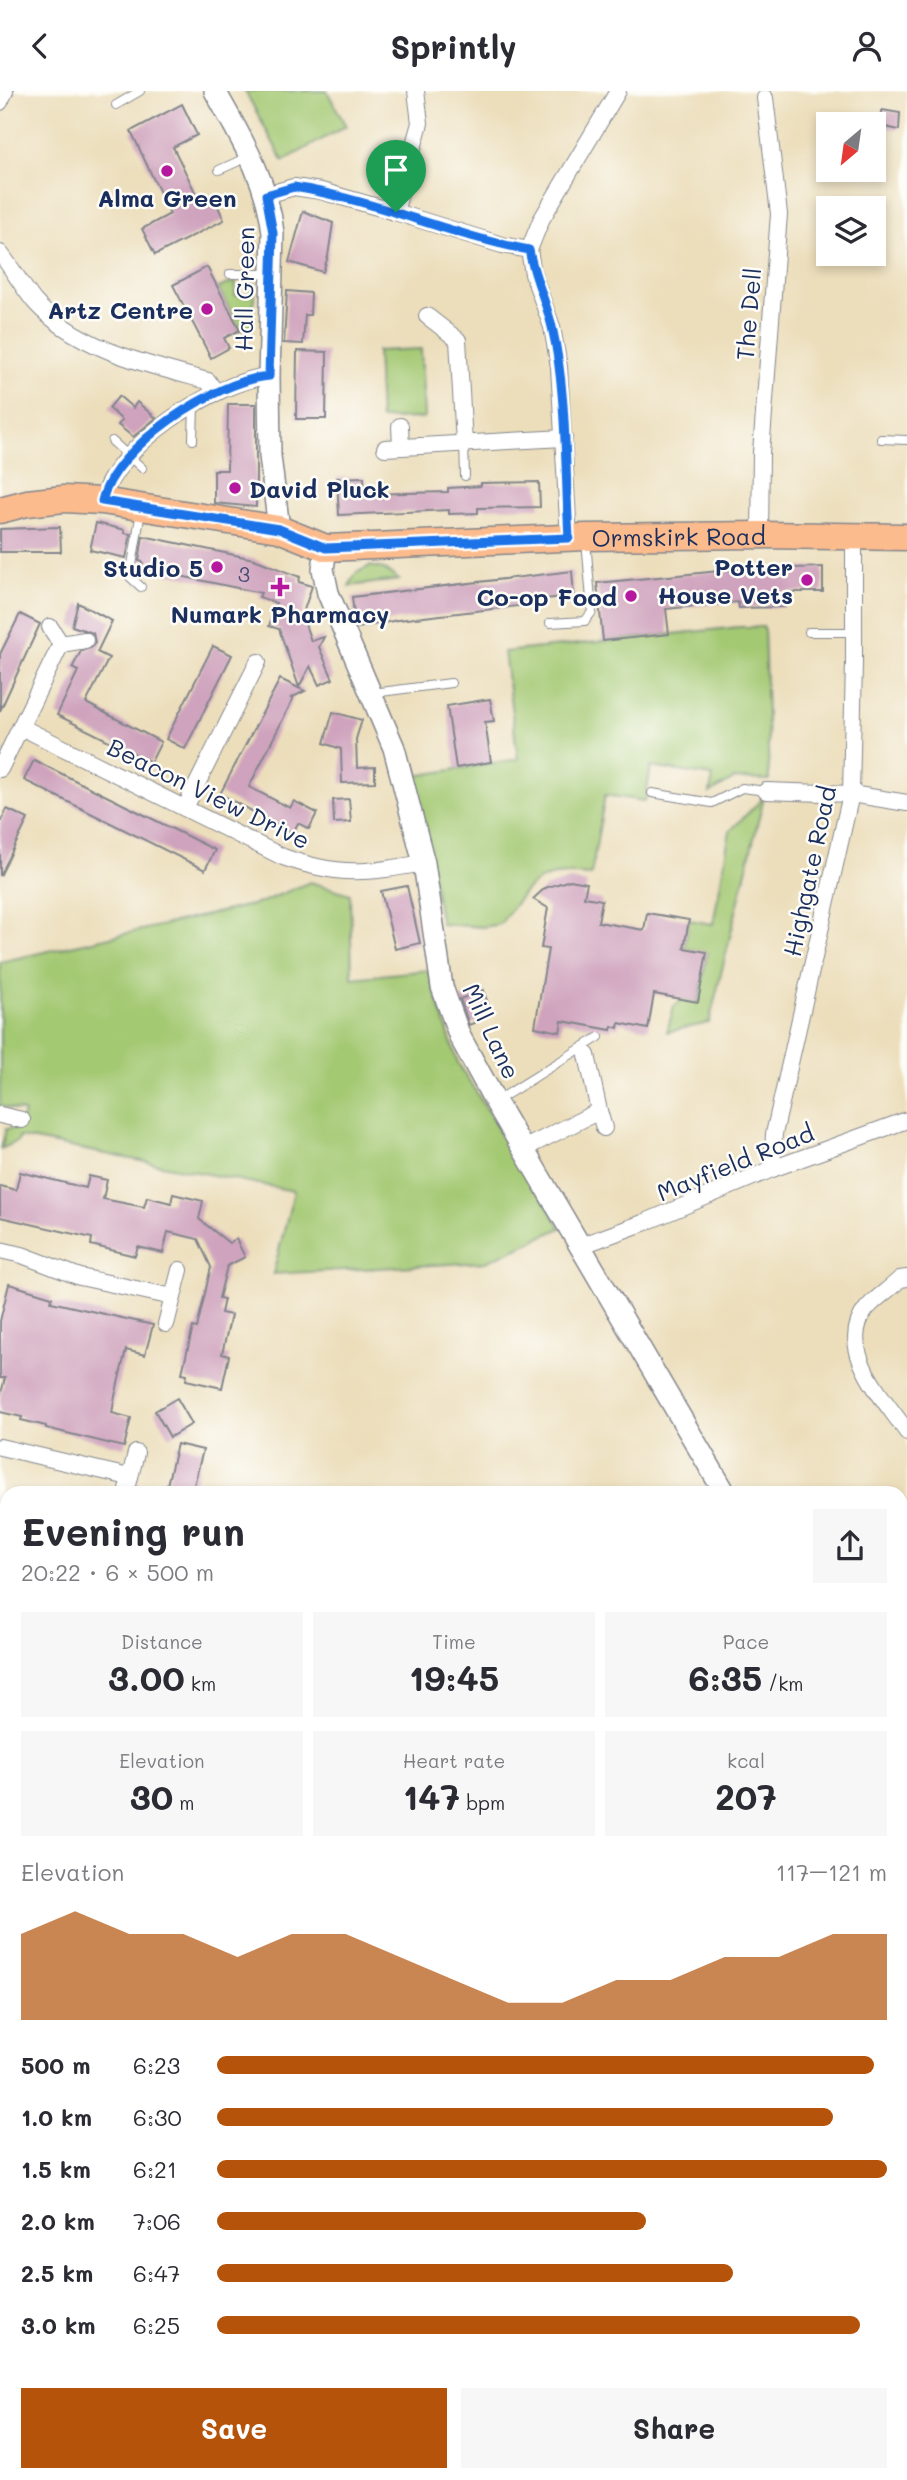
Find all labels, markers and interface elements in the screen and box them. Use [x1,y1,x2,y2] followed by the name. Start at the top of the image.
[390,25,517,67] text: Sprintly
[21,27,59,65] icon: back
[848,27,886,65] icon: person
[816,112,886,182] north arrow
[816,112,886,266] map controls
[366,140,426,212] pin
[377,151,415,189] icon: arrive
[159,163,175,179] marker: Alma Green
[97,182,237,213] place label: Alma Green
[816,196,886,266] button: layers
[227,226,261,352] street label: Hall Green
[729,266,767,362] street label: The Dell
[48,294,193,325] place label: Artz Centre
[199,301,215,317] marker: Artz Centre
[249,473,390,504] place label: David Pluck
[227,480,243,496] marker: David Pluck
[591,519,766,552] street label: Ormskirk Road
[657,551,793,610] place label: Potter House Vets
[103,552,203,583] place label: Studio 5
[209,559,225,575] marker: Studio 5
[238,560,250,587] house number: 3
[799,572,815,588] marker: Potter House Vets
[272,579,288,595] marker: Numark Pharmacy
[476,581,617,612] place label: Co-op Food
[623,588,639,604] marker: Co-op Food
[171,598,389,629] place label: Numark Pharmacy
[103,731,315,855] street label: Beacon View Drive
[776,783,842,959] street label: Highgate Road
[456,978,528,1084] street label: Mill Lane
[652,1116,818,1208] street label: Mayfield Road
[21,1506,245,1556] text: Evening run
[813,1509,887,1583] button: share
[21,1557,214,1587] text: 20:22 · 6 × 500 m
[121,1629,203,1654] text: Distance
[432,1629,476,1654] text: Time
[723,1629,769,1654] text: Pace
[108,1654,185,1700] text: 3.00
[409,1654,499,1700] text: 19:45
[688,1654,762,1700] text: 6:35
[185,1671,216,1696] text: km
[762,1671,804,1696] text: /km
[119,1748,205,1773] text: Elevation
[403,1748,505,1773] text: Heart rate
[727,1748,765,1773] text: kcal
[130,1773,173,1819] text: 30
[403,1773,460,1819] text: 147
[715,1773,777,1819] text: 207
[173,1790,194,1815] text: m
[460,1790,505,1815] text: bpm
[21,1857,124,1887] text: Elevation
[776,1857,887,1887] text: 117–121 m
[21,2050,91,2080] text: 500 m
[133,2050,180,2080] text: 6:23
[21,2102,92,2132] text: 1.0 km
[133,2102,182,2132] text: 6:30
[21,2154,91,2184] text: 1.5 km
[133,2154,177,2184] text: 6:21
[21,2206,95,2236] text: 2.0 km
[133,2206,181,2236] text: 7:06
[21,2258,93,2288] text: 2.5 km
[133,2258,180,2288] text: 6:47
[21,2310,96,2340] text: 3.0 km
[133,2310,180,2340] text: 6:25
[21,2388,447,2468] button: Save
[461,2388,887,2468] button: Share

